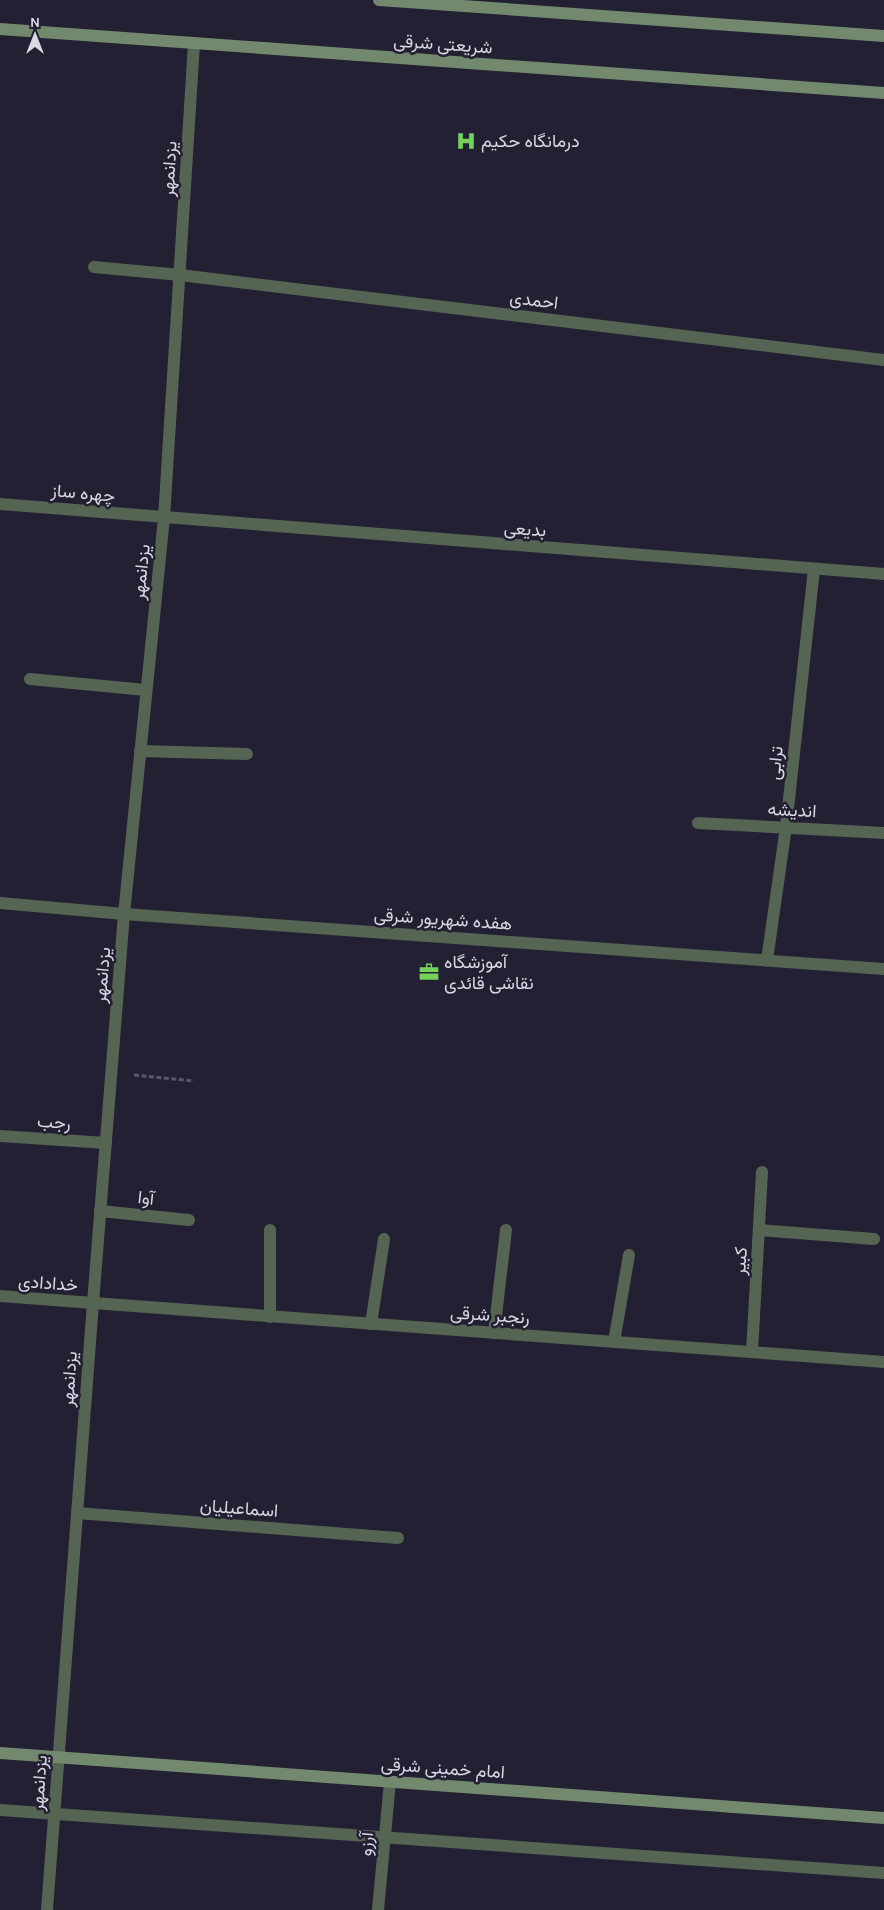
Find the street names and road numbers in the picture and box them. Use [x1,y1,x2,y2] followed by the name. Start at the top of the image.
[393,30,493,58] street label: شریعتی شرقی
[156,140,181,199] street label: یزدانمهر
[508,286,560,314] street label: احمدی
[49,479,116,508] street label: چهره ساز
[503,517,547,541] street label: بدیعی
[127,543,155,602] street label: یزدانمهر
[762,745,788,781] street label: ترابی
[767,798,817,822] street label: اندیشه
[373,903,513,935] street label: هفده شهریور شرقی
[89,946,115,1005] street label: یزدانمهر
[37,1110,71,1134] street label: رجب
[137,1186,157,1210] street label: آوا
[728,1246,752,1277] street label: کبیر
[17,1270,79,1296] street label: خدادادی
[450,1301,530,1329] street label: رنجبر شرقی
[56,1350,82,1409] street label: یزدانمهر
[199,1494,279,1522] street label: اسماعیلیان
[380,1753,506,1784] street label: امام خمینی شرقی
[26,1754,52,1813] street label: یزدانمهر
[354,1829,378,1857] street label: آرزو

